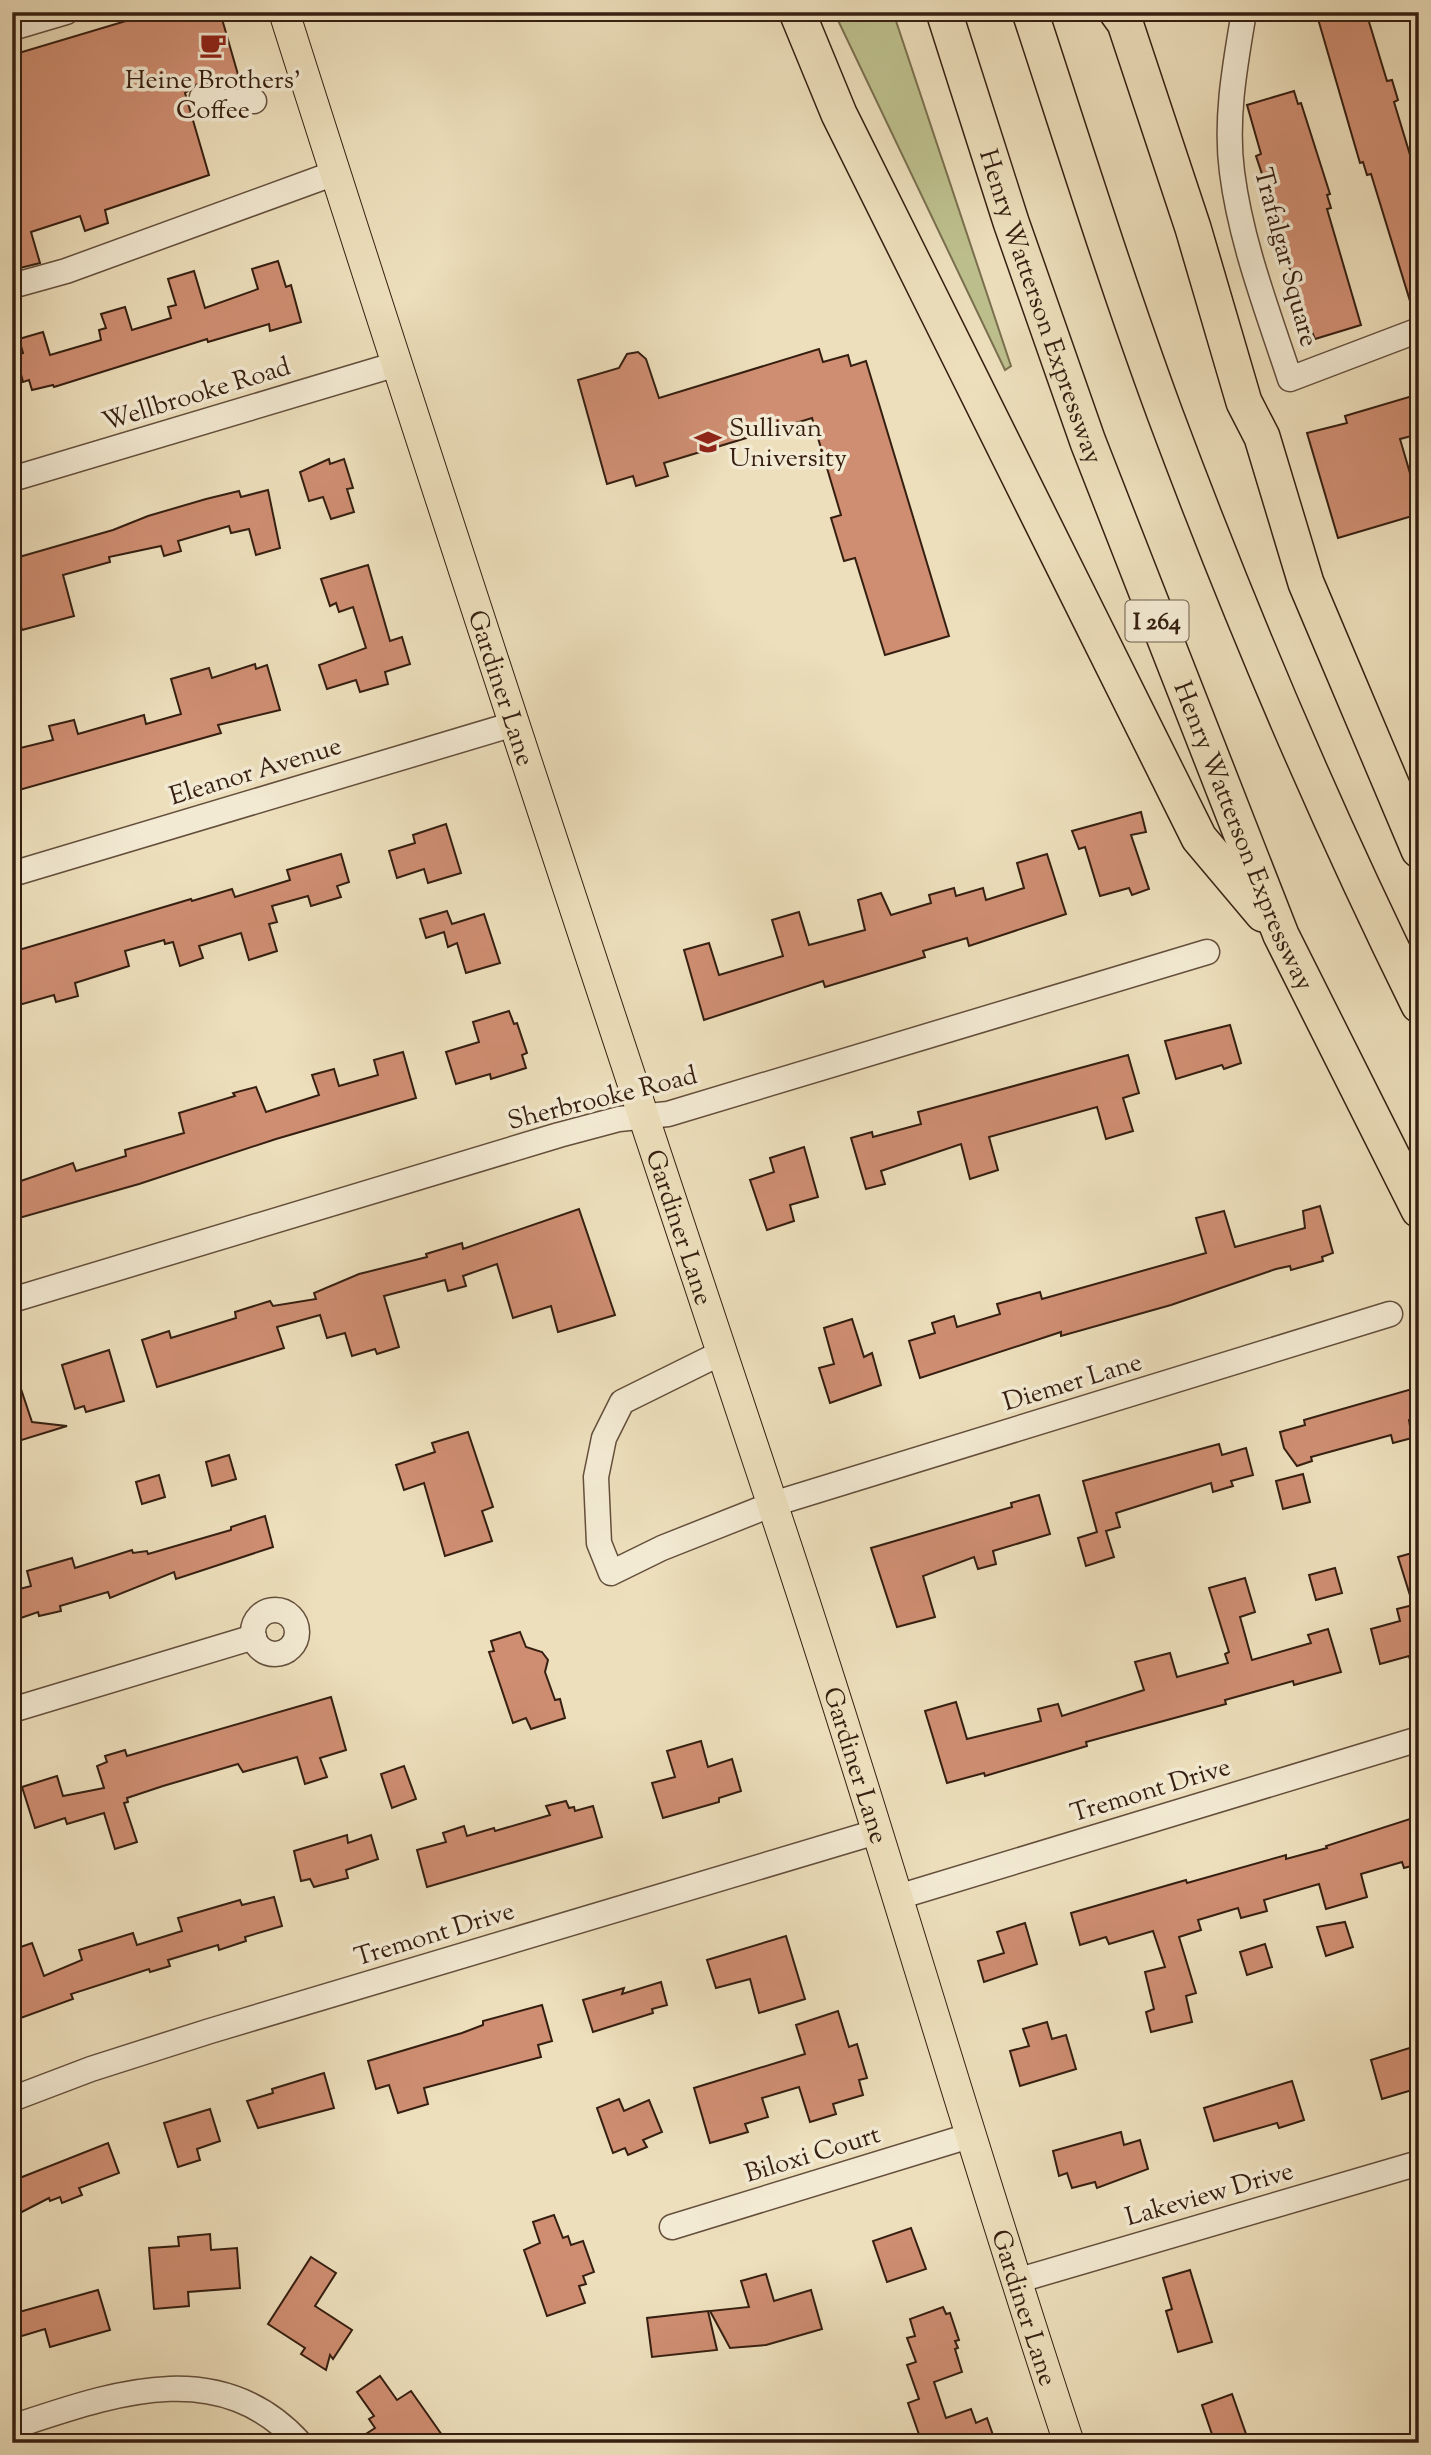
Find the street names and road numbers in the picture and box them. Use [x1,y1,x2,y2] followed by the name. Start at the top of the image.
[968,145,1111,470] street label: Henry Watterson Expressway
[1243,164,1326,351] street label: Trafalgar Square
[98,349,296,442] street label: Wellbrooke Road
[1126,600,1188,642] road number: I 264
[457,606,543,771] street label: Gardiner Lane
[1163,677,1322,998] street label: Henry Watterson Expressway
[165,729,346,816] street label: Eleanor Avenue
[504,1058,702,1141] street label: Sherbrooke Road
[635,1145,721,1311] street label: Gardiner Lane
[999,1345,1147,1422] street label: Diemer Lane
[812,1683,896,1849] street label: Gardiner Lane
[1066,1750,1235,1833] street label: Tremont Drive
[350,1894,519,1977] street label: Tremont Drive
[740,2117,885,2194] street label: Biloxi Court
[1121,2154,1298,2237] street label: Lakeview Drive
[980,2225,1065,2391] street label: Gardiner Lane

